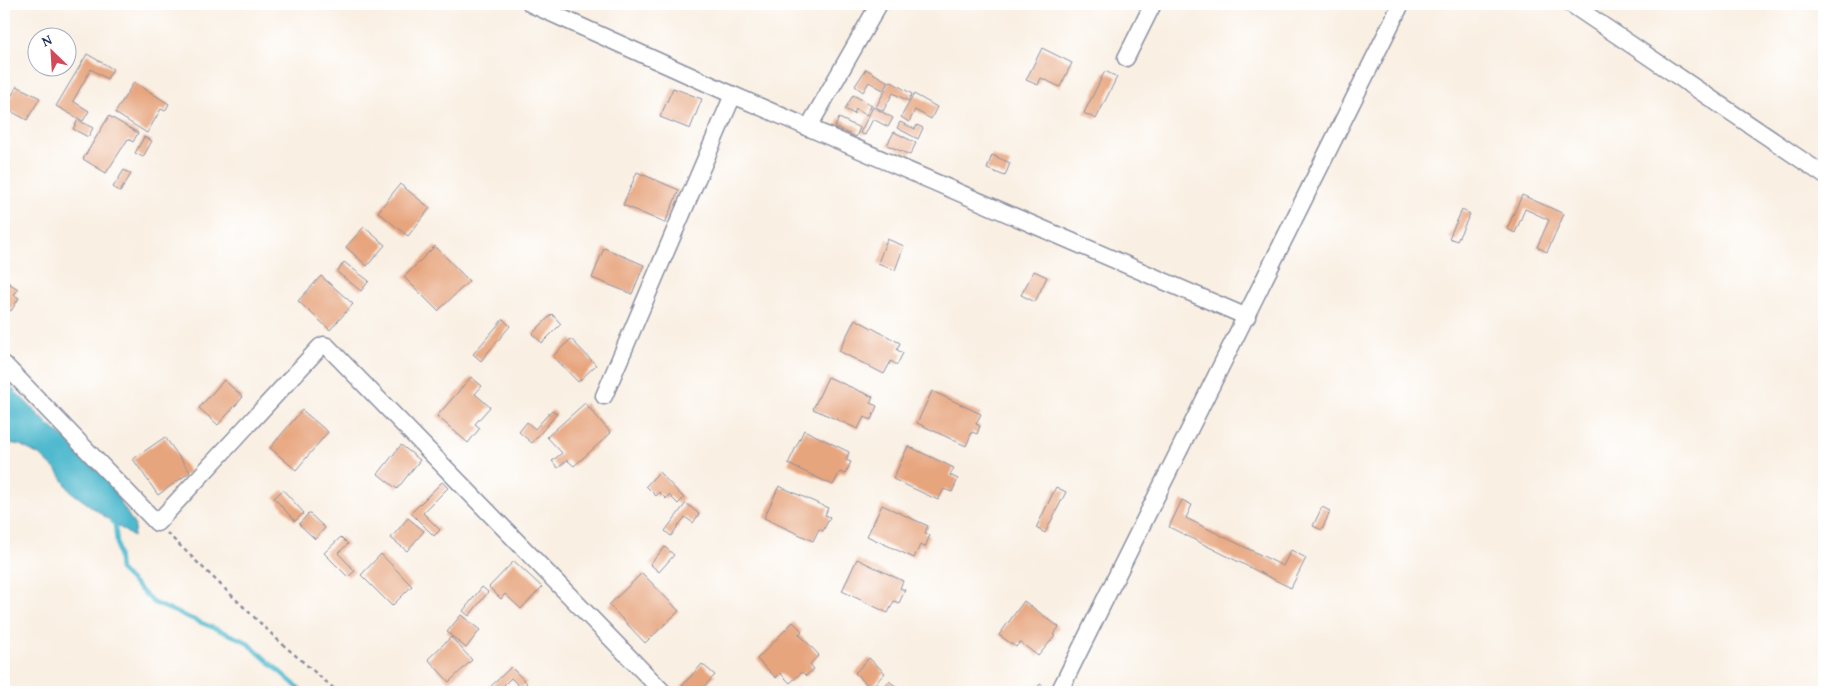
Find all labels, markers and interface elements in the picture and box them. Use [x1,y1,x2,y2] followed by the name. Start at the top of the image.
[28,28,78,78] north arrow
[38,29,56,51] text: N

